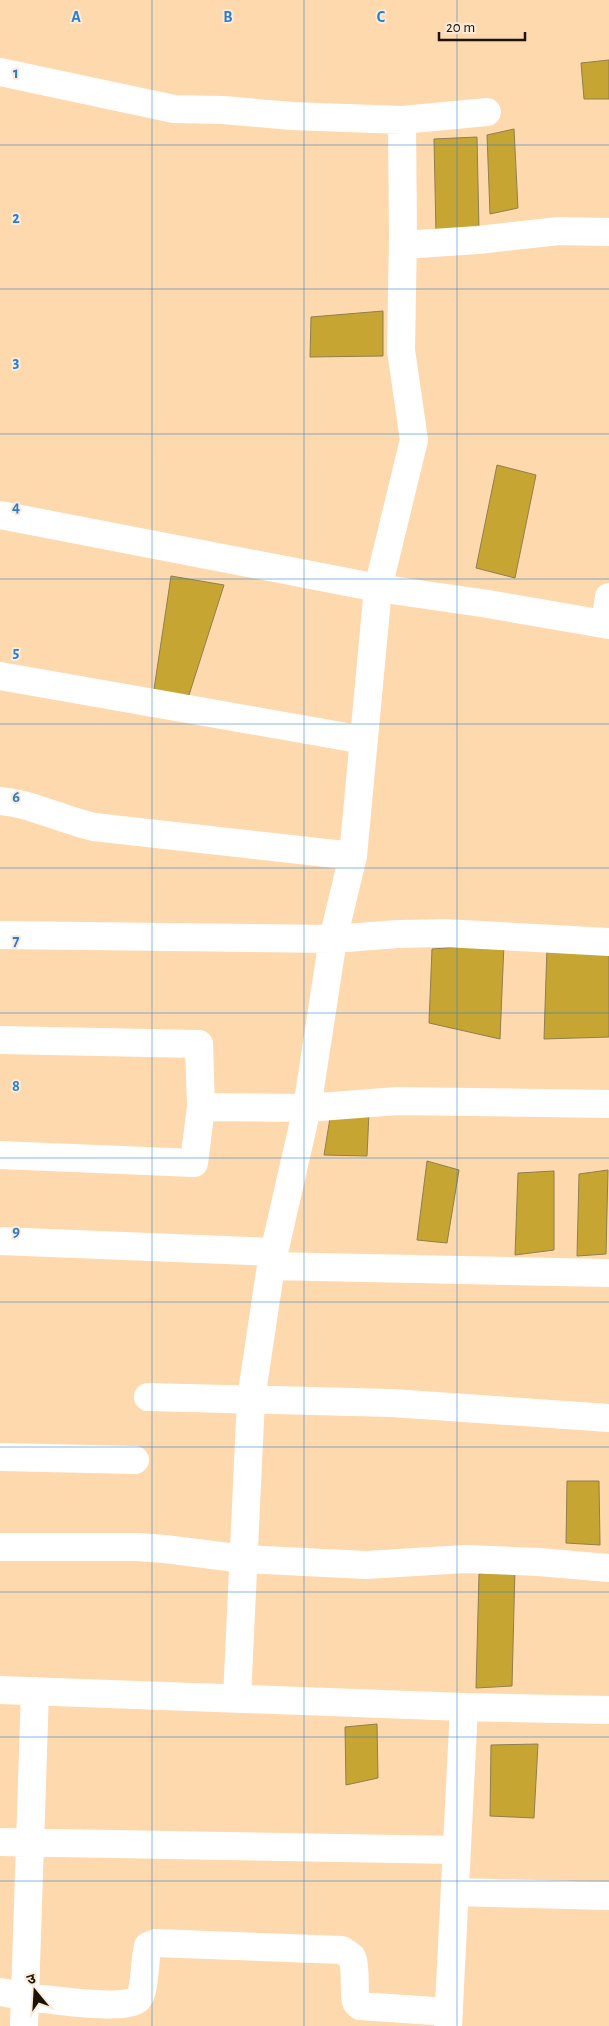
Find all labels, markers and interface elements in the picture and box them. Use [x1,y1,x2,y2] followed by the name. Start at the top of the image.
[71,9,81,25] text: A
[223,9,233,25] text: B
[377,9,386,25] text: C
[439,10,525,42] scale bar
[446,20,475,35] text: 20 m
[13,65,19,81] text: 1
[12,210,20,226] text: 2
[13,354,20,370] text: 3
[12,499,20,515] text: 4
[13,644,20,660] text: 5
[12,789,20,805] text: 6
[13,933,20,949] text: 7
[12,1078,20,1094] text: 8
[12,1223,20,1239] text: 9
[10,1966,60,2016] north arrow
[25,1971,38,1988] text: उ

